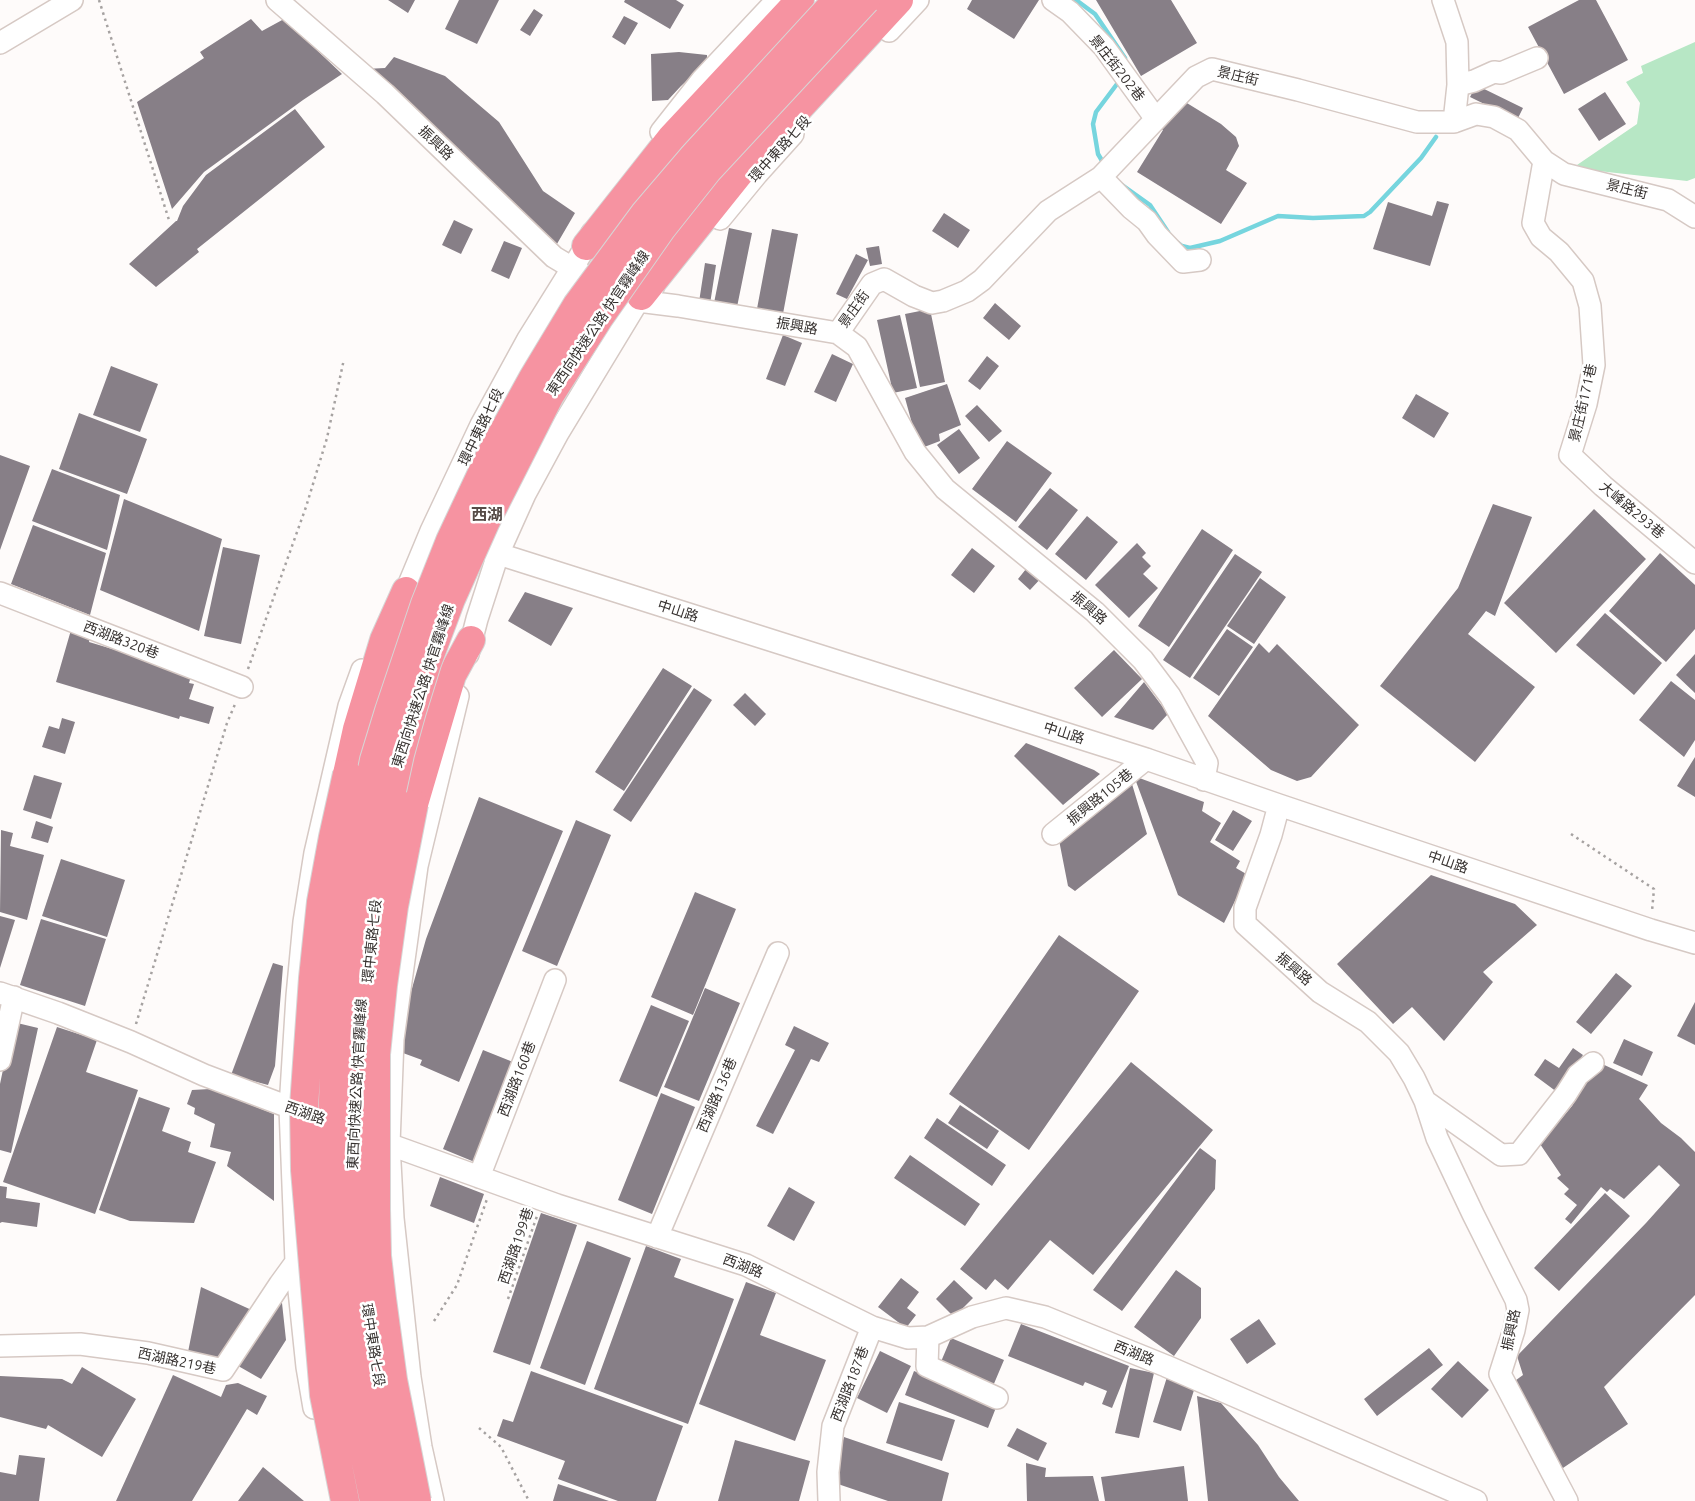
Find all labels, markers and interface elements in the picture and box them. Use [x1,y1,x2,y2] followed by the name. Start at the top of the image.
[1086,31,1148,105] street label: 景庄街202巷
[1216,63,1260,89] street label: 景庄街
[746,112,814,186] street label: 環中東路七段
[415,122,457,164] street label: 振興路
[1605,176,1649,202] street label: 景庄街
[543,247,653,399] street label: 東西向快速公路 快官霧峰線
[835,287,873,331] street label: 景庄街
[775,314,819,338] street label: 振興路
[1566,362,1600,444] street label: 景庄街171巷
[455,386,507,468] street label: 環中東路七段
[1596,478,1668,542] street label: 大峰路293巷
[471,505,503,525] district label: 西湖
[1068,588,1110,628] street label: 振興路
[655,597,701,625] street label: 中山路
[389,602,457,770] street label: 東西向快速公路 快官霧峰線
[81,618,161,662] street label: 西湖路320巷
[1041,719,1087,747] street label: 中山路
[1064,765,1136,829] street label: 振興路105巷
[1425,847,1471,877] street label: 中山路
[359,898,385,984] street label: 環中東路七段
[1273,949,1315,989] street label: 振興路
[344,998,370,1170] street label: 東西向快速公路 快官霧峰線
[495,1039,539,1119] street label: 西湖路160巷
[694,1055,740,1135] street label: 西湖路136巷
[282,1098,328,1128] street label: 西湖路
[495,1206,537,1286] street label: 西湖路199巷
[720,1251,766,1281] street label: 西湖路
[358,1302,388,1388] street label: 環中東路七段
[1498,1308,1524,1352] street label: 振興路
[1111,1337,1157,1369] street label: 西湖路
[136,1344,218,1378] street label: 西湖路219巷
[828,1344,872,1424] street label: 西湖路187巷

